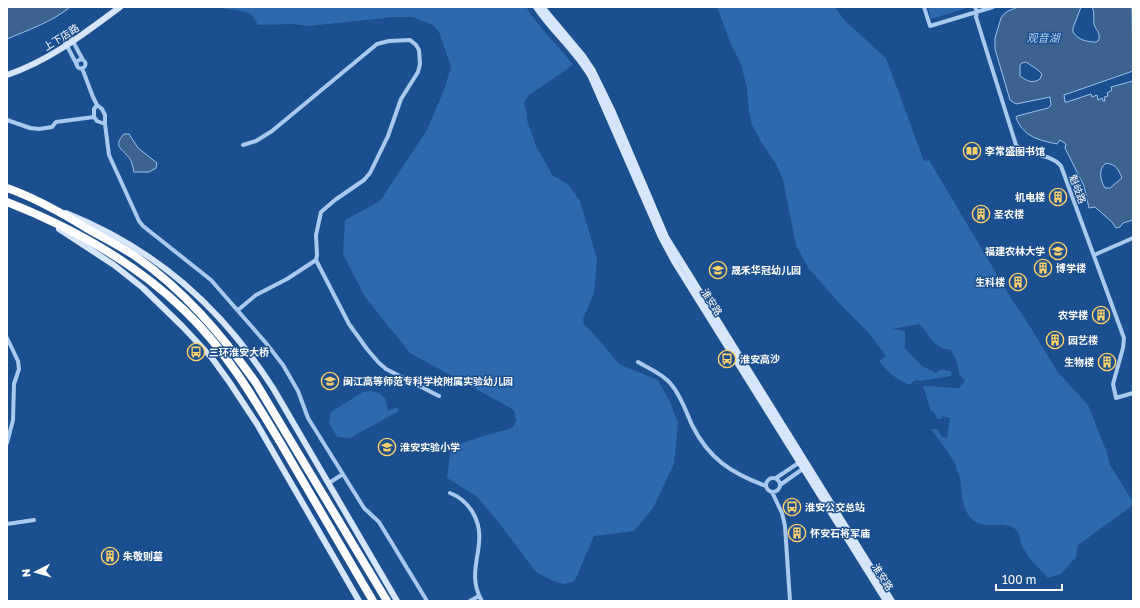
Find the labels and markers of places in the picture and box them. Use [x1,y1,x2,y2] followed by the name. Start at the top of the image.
[962,141,982,161] library icon: 李常盛图书馆
[985,145,1045,157] place label: 李常盛图书馆
[1048,187,1068,207] building icon: 机电楼
[1015,191,1045,203] place label: 机电楼
[971,204,991,224] building icon: 圣农楼
[994,208,1024,220] place label: 圣农楼
[1048,241,1068,261] school or university icon: 福建农林大学
[985,245,1045,257] place label: 福建农林大学
[1033,258,1053,278] building icon: 博学楼
[708,260,728,280] school or university icon: 晟禾华冠幼儿园
[1056,262,1086,274] place label: 博学楼
[731,264,801,276] place label: 晟禾华冠幼儿园
[1008,272,1028,292] building icon: 生科楼
[975,276,1005,288] place label: 生科楼
[1091,305,1111,325] building icon: 农学楼
[1058,309,1088,321] place label: 农学楼
[1045,330,1065,350] building icon: 园艺楼
[1068,334,1098,346] place label: 园艺楼
[186,342,206,362] bus stop icon: 三环淮安大桥
[209,346,269,358] place label: 三环淮安大桥
[717,349,737,369] bus stop icon: 淮安高沙
[1097,352,1117,372] building icon: 生物楼
[740,353,780,365] place label: 淮安高沙
[1064,356,1094,368] place label: 生物楼
[320,371,340,391] school or university icon: 闽江高等师范专科学校附属实验幼儿园
[343,375,513,387] place label: 闽江高等师范专科学校附属实验幼儿园
[377,437,397,457] school or university icon: 淮安实验小学
[400,441,460,453] place label: 淮安实验小学
[782,497,802,517] bus stop icon: 淮安公交总站
[805,501,865,513] place label: 淮安公交总站
[787,523,807,543] building icon: 怀安石将军庙
[810,527,870,539] place label: 怀安石将军庙
[100,546,120,566] building icon: 朱敬则墓
[123,550,163,562] place label: 朱敬则墓

